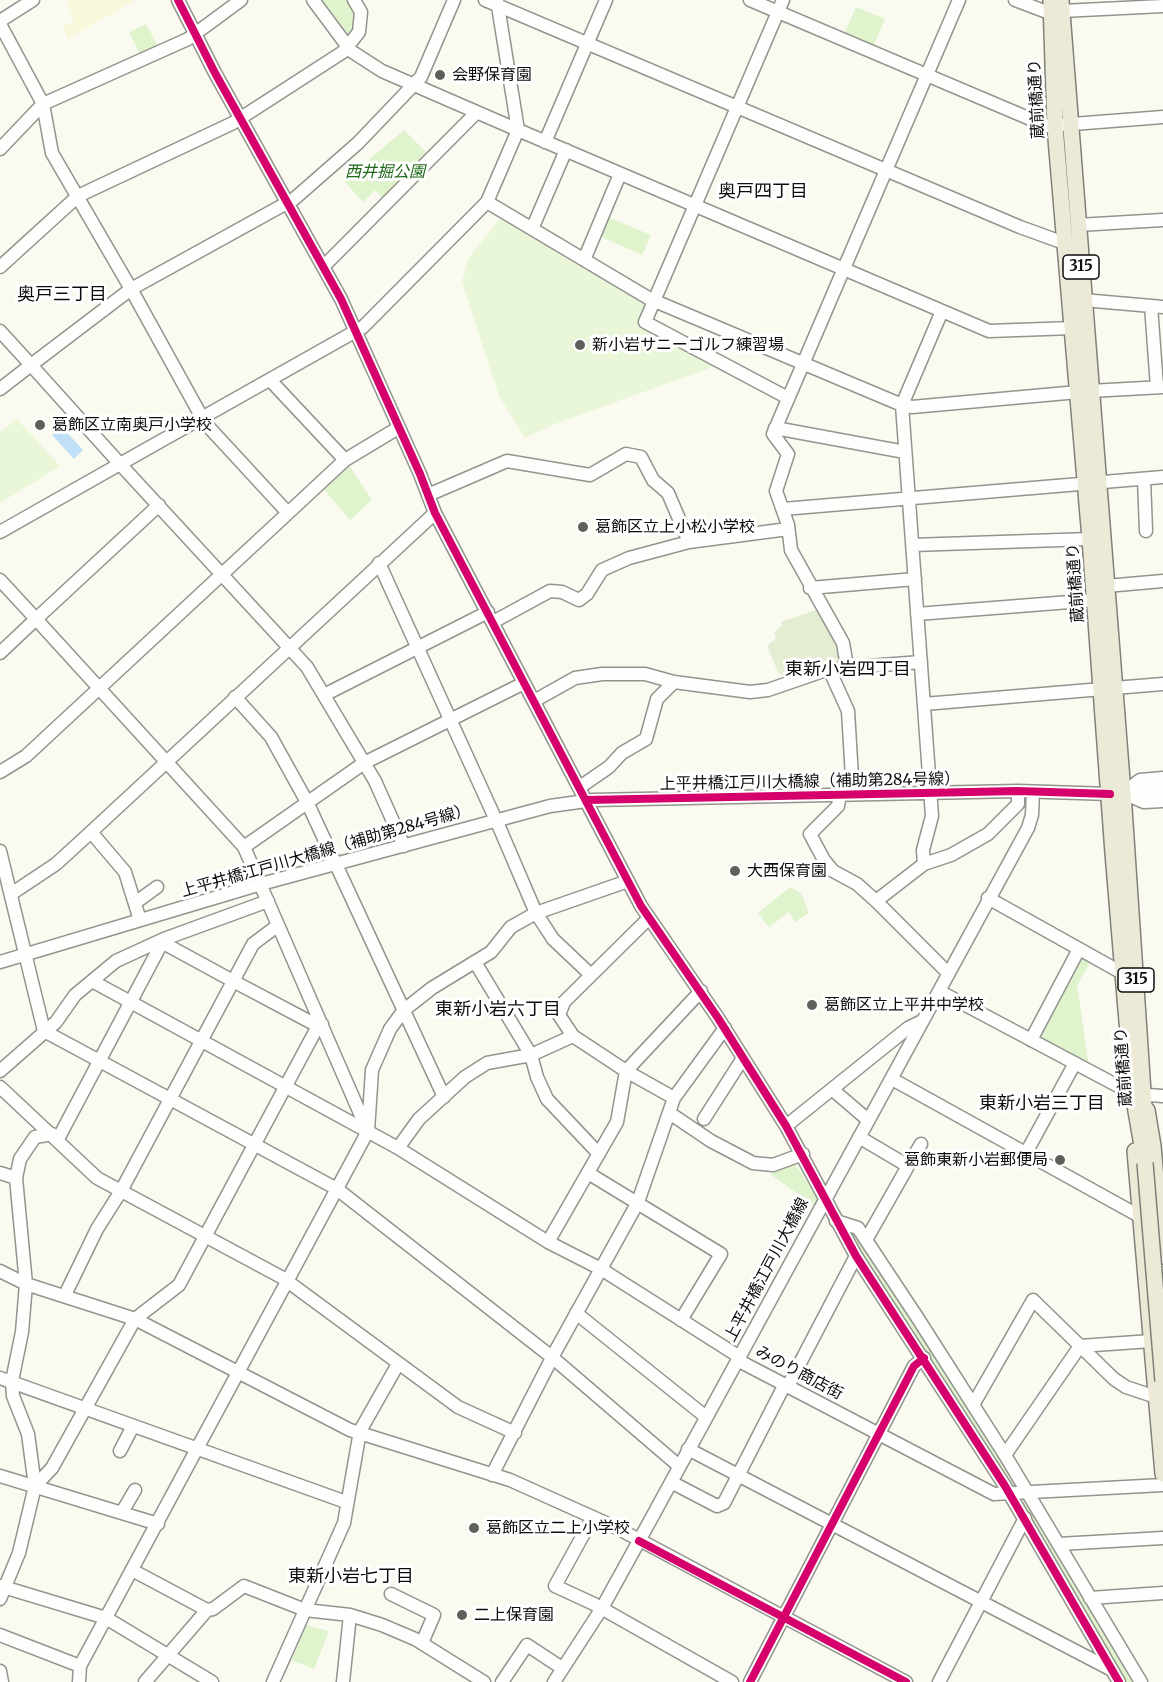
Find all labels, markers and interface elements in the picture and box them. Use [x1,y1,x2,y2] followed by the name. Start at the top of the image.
[1025,59,1049,139] street label: 蔵前橋通り
[452,65,532,85] place label: 会野保育園
[433,68,447,82] marker: 会野保育園
[345,162,425,182] park label: 西井掘公園
[718,181,808,203] district label: 奥戸四丁目
[1063,255,1099,279] road number: 315
[17,284,107,306] district label: 奥戸三丁目
[592,335,784,355] place label: 新小岩サニーゴルフ練習場
[573,338,587,352] marker: 新小岩サニーゴルフ練習場
[52,415,212,435] place label: 葛飾区立南奥戸小学校
[33,418,47,432] marker: 葛飾区立南奥戸小学校
[595,517,755,537] place label: 葛飾区立上小松小学校
[576,520,590,534] marker: 葛飾区立上小松小学校
[1064,542,1088,624] street label: 蔵前橋通り
[785,659,911,681] district label: 東新小岩四丁目
[660,770,960,794] street label: 上平井橋江戸川大橋線（補助第284号線）
[179,800,473,902] street label: 上平井橋江戸川大橋線（補助第284号線）
[747,861,827,881] place label: 大西保育園
[728,864,742,878] marker: 大西保育園
[1118,968,1154,992] road number: 315
[824,995,984,1015] place label: 葛飾区立上平井中学校
[805,998,819,1012] marker: 葛飾区立上平井中学校
[435,999,561,1021] district label: 東新小岩六丁目
[1112,1026,1136,1108] street label: 蔵前橋通り
[979,1093,1105,1115] district label: 東新小岩三丁目
[904,1150,1048,1170] place label: 葛飾東新小岩郵便局
[1053,1153,1067,1167] marker: 葛飾東新小岩郵便局
[721,1195,813,1345] street label: 上平井橋江戸川大橋線
[752,1342,846,1404] street label: みのり商店街
[486,1518,630,1538] place label: 葛飾区立二上小学校
[467,1521,481,1535] marker: 葛飾区立二上小学校
[288,1566,414,1588] district label: 東新小岩七丁目
[474,1605,554,1625] place label: 二上保育園
[455,1608,469,1622] marker: 二上保育園

